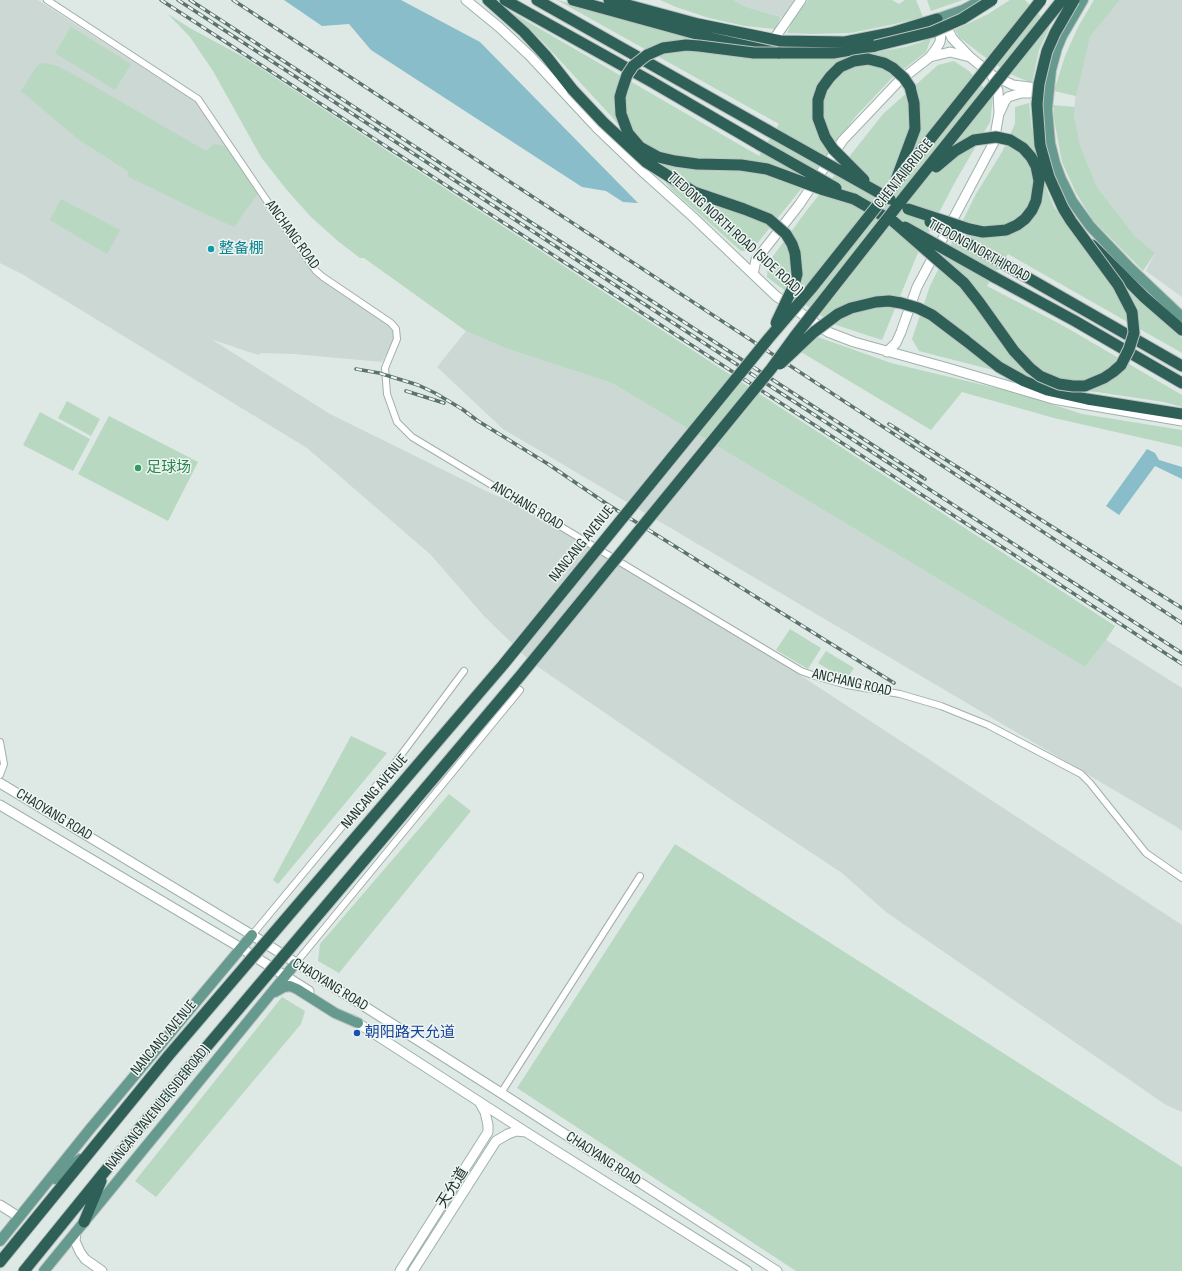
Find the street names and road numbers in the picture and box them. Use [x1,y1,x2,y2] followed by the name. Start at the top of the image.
[871,136,937,212] street label: CHENTAI BRIDGE
[664,169,806,299] street label: TIEDONG NORTH ROAD (SIDE ROAD)
[261,197,323,273] street label: ANCHANG ROAD
[925,216,1033,286] street label: TIEDONG NORTH ROAD
[488,477,566,535] street label: ANCHANG ROAD
[546,502,618,586] street label: NANCANG AVENUE
[811,665,893,701] street label: ANCHANG ROAD
[338,751,412,833] street label: NANCANG AVENUE
[13,785,95,845] street label: CHAOYANG ROAD
[289,955,371,1015] street label: CHAOYANG ROAD
[127,997,201,1079] street label: NANCANG AVENUE
[102,1042,214,1174] street label: NANCANG AVENUE (SIDE ROAD)
[562,1128,644,1190] street label: CHAOYANG ROAD
[433,1164,473,1212] street label: 天允道

